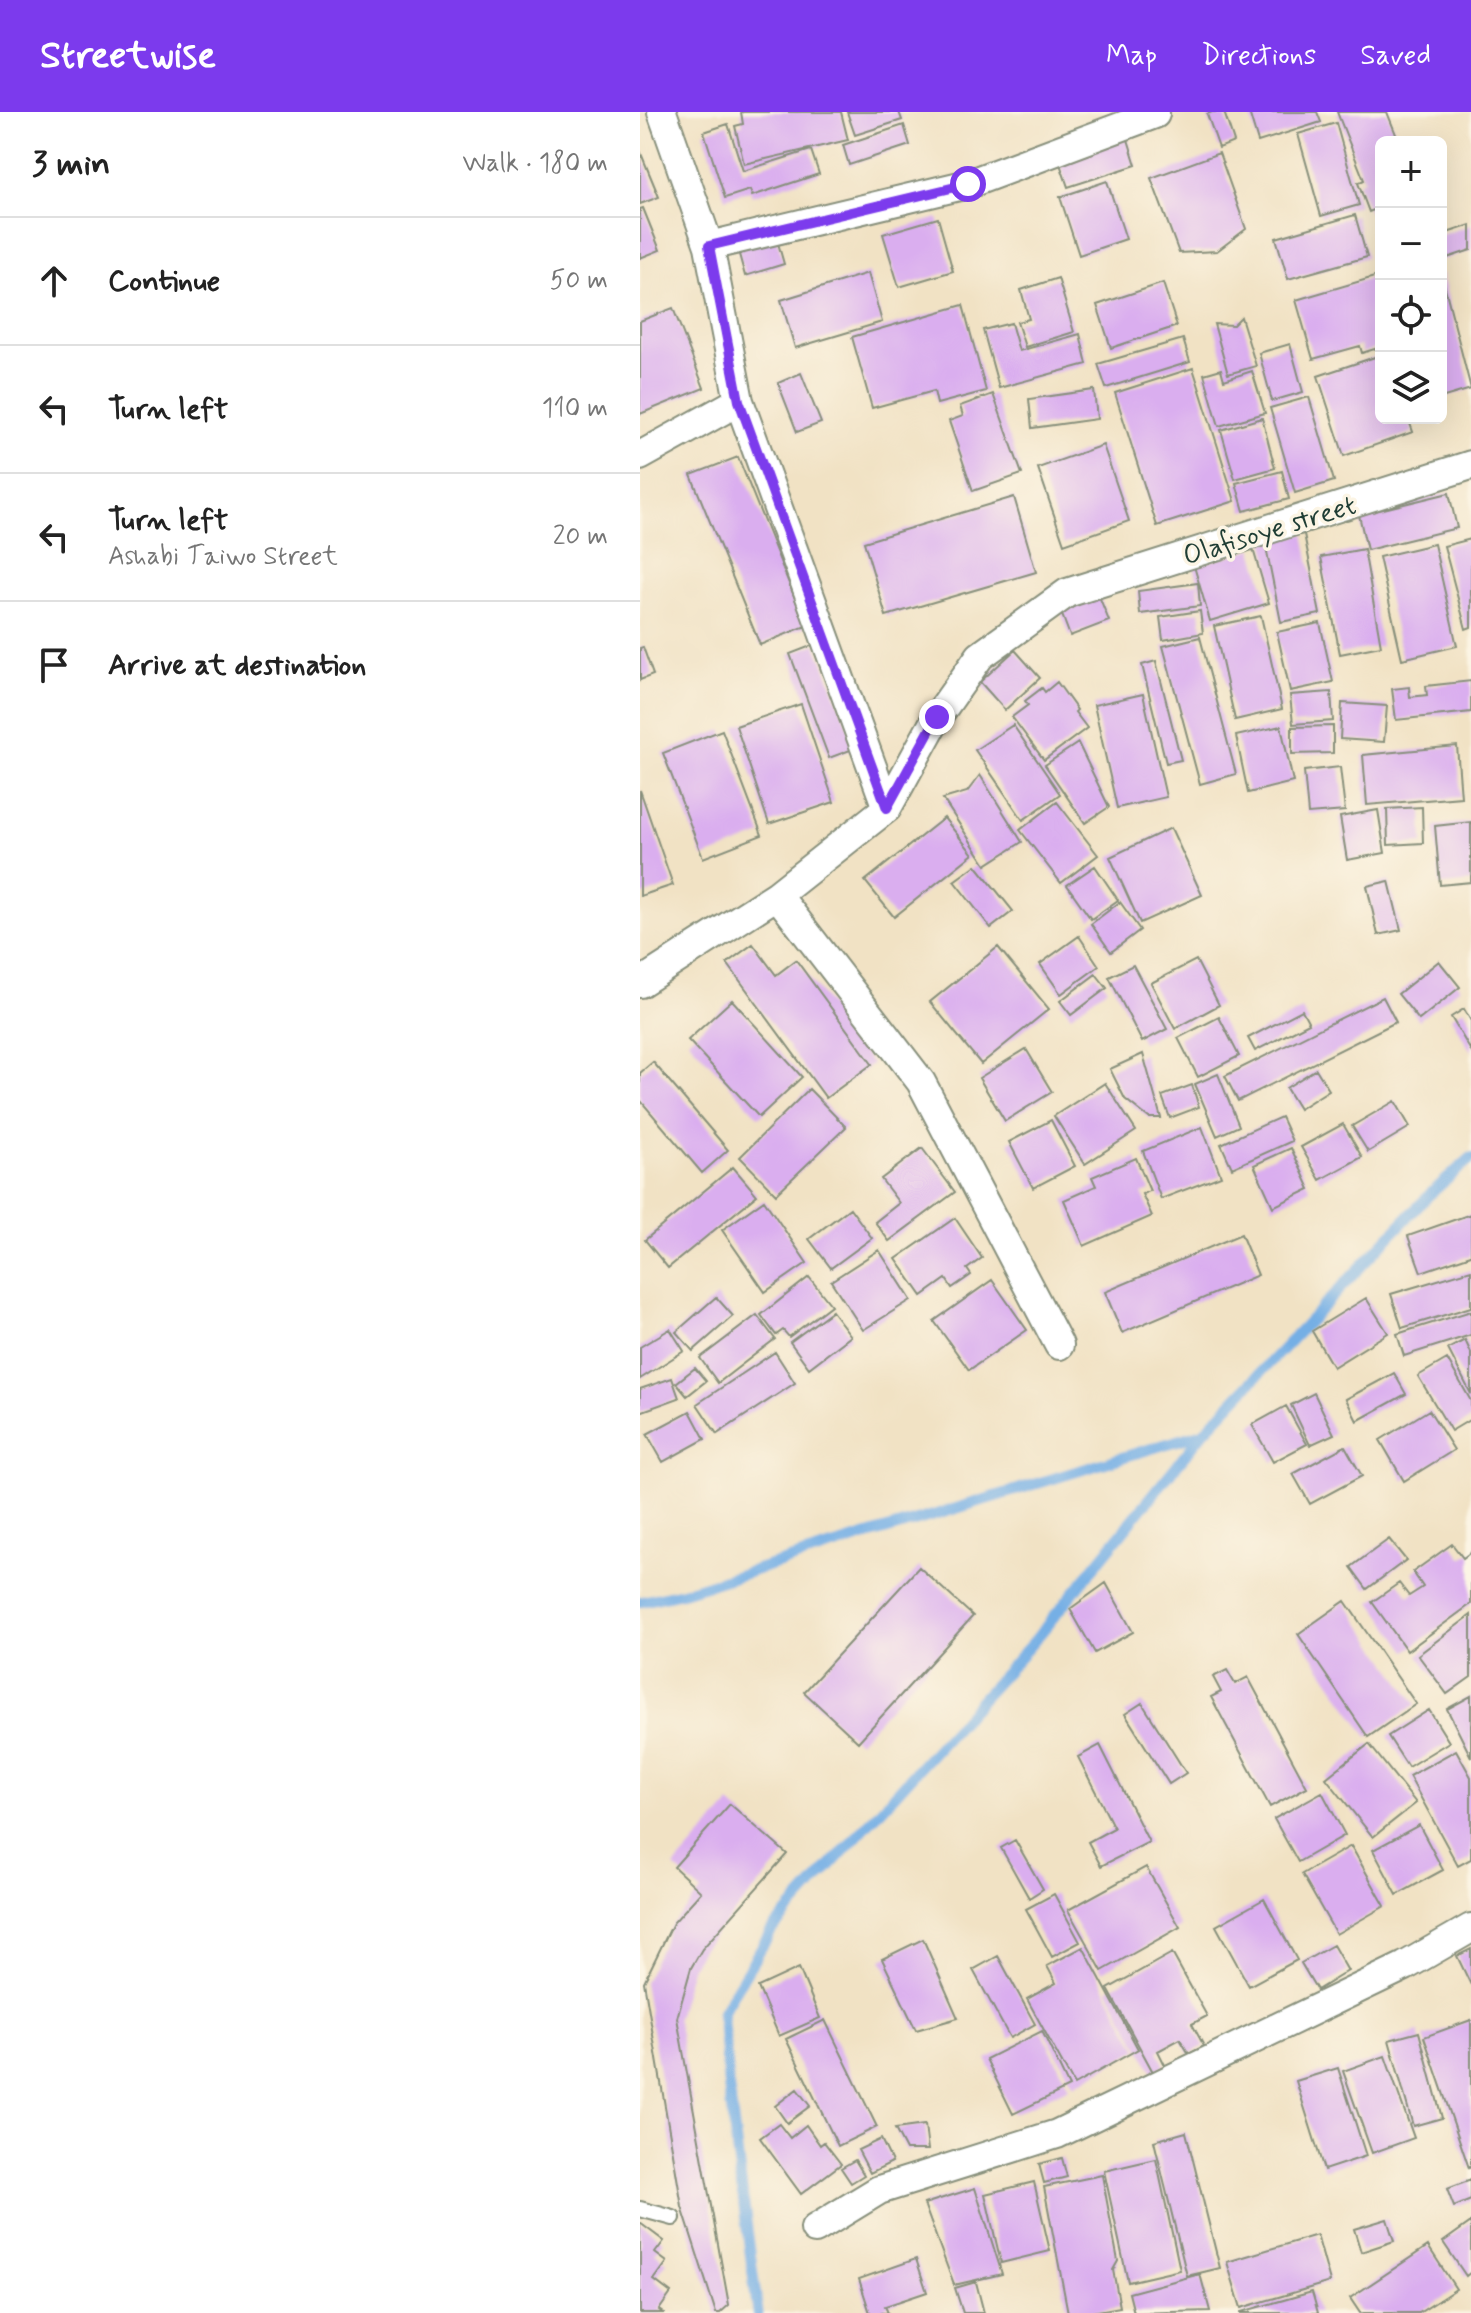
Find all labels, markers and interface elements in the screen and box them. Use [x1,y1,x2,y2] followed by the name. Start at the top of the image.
[40,32,216,81] text: Streetwise
[1106,38,1157,75] text: Map
[1201,38,1316,75] text: Directions
[1360,38,1431,75] text: Saved
[1375,136,1447,424] map controls
[1375,136,1447,208] button: +
[32,142,110,187] text: 3 min
[463,147,608,181] text: Walk · 180 m
[950,166,986,202] route start
[1375,208,1447,280] button: −
[32,259,76,303] icon: ahead
[108,262,220,301] text: Continue
[550,264,608,298] text: 50 m
[1375,280,1447,352] button: locate
[1375,352,1447,424] button: layers
[32,387,76,431] icon: left
[108,390,228,429] text: Turn left
[542,392,608,426] text: 110 m
[1179,487,1361,575] street label: Olafisoye street
[108,501,228,540] text: Turn left
[32,515,76,559] icon: left
[553,520,608,554] text: 20 m
[108,540,338,574] text: Ashabi Taiwo Street
[32,643,76,687] icon: arrive
[108,646,366,685] text: Arrive at destination
[919,699,955,735] route end

